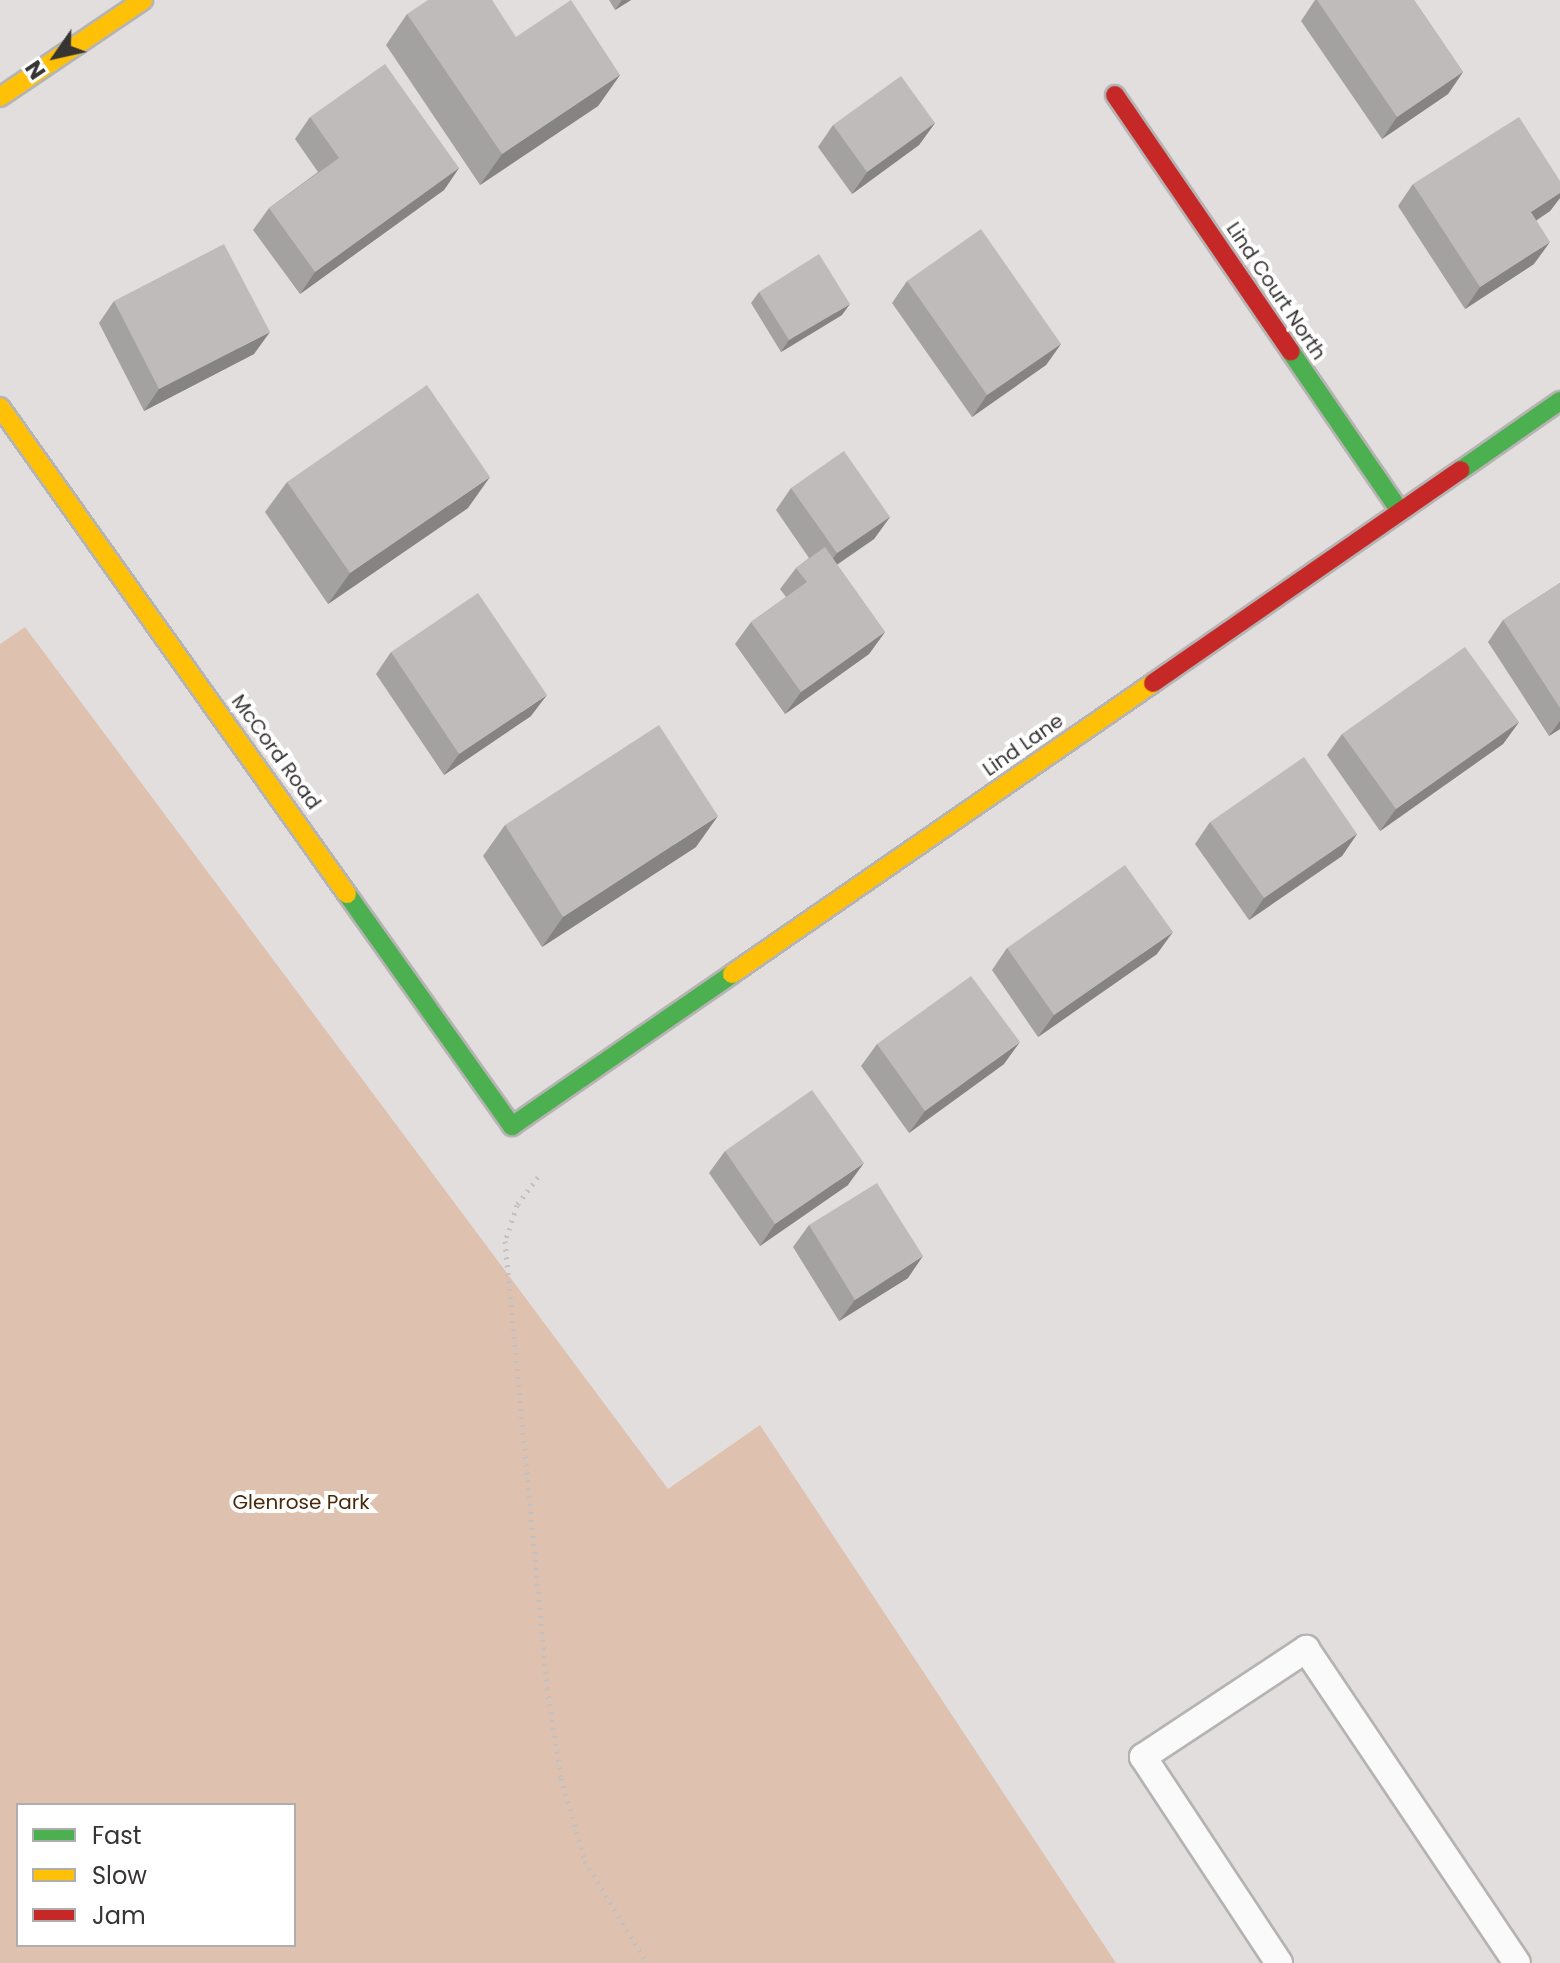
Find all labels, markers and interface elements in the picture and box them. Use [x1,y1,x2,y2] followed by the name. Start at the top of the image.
[16,16,96,96] north arrow
[18,54,53,85] text: N
[1221,218,1331,364] street label: Lind Court North
[226,690,326,814] street label: McCord Road
[978,709,1068,781] street label: Lind Lane
[233,1490,369,1514] park label: Glenrose Park
[16,1803,296,1947] legend
[92,1819,142,1852] text: Fast
[92,1859,147,1892] text: Slow
[92,1899,146,1932] text: Jam

